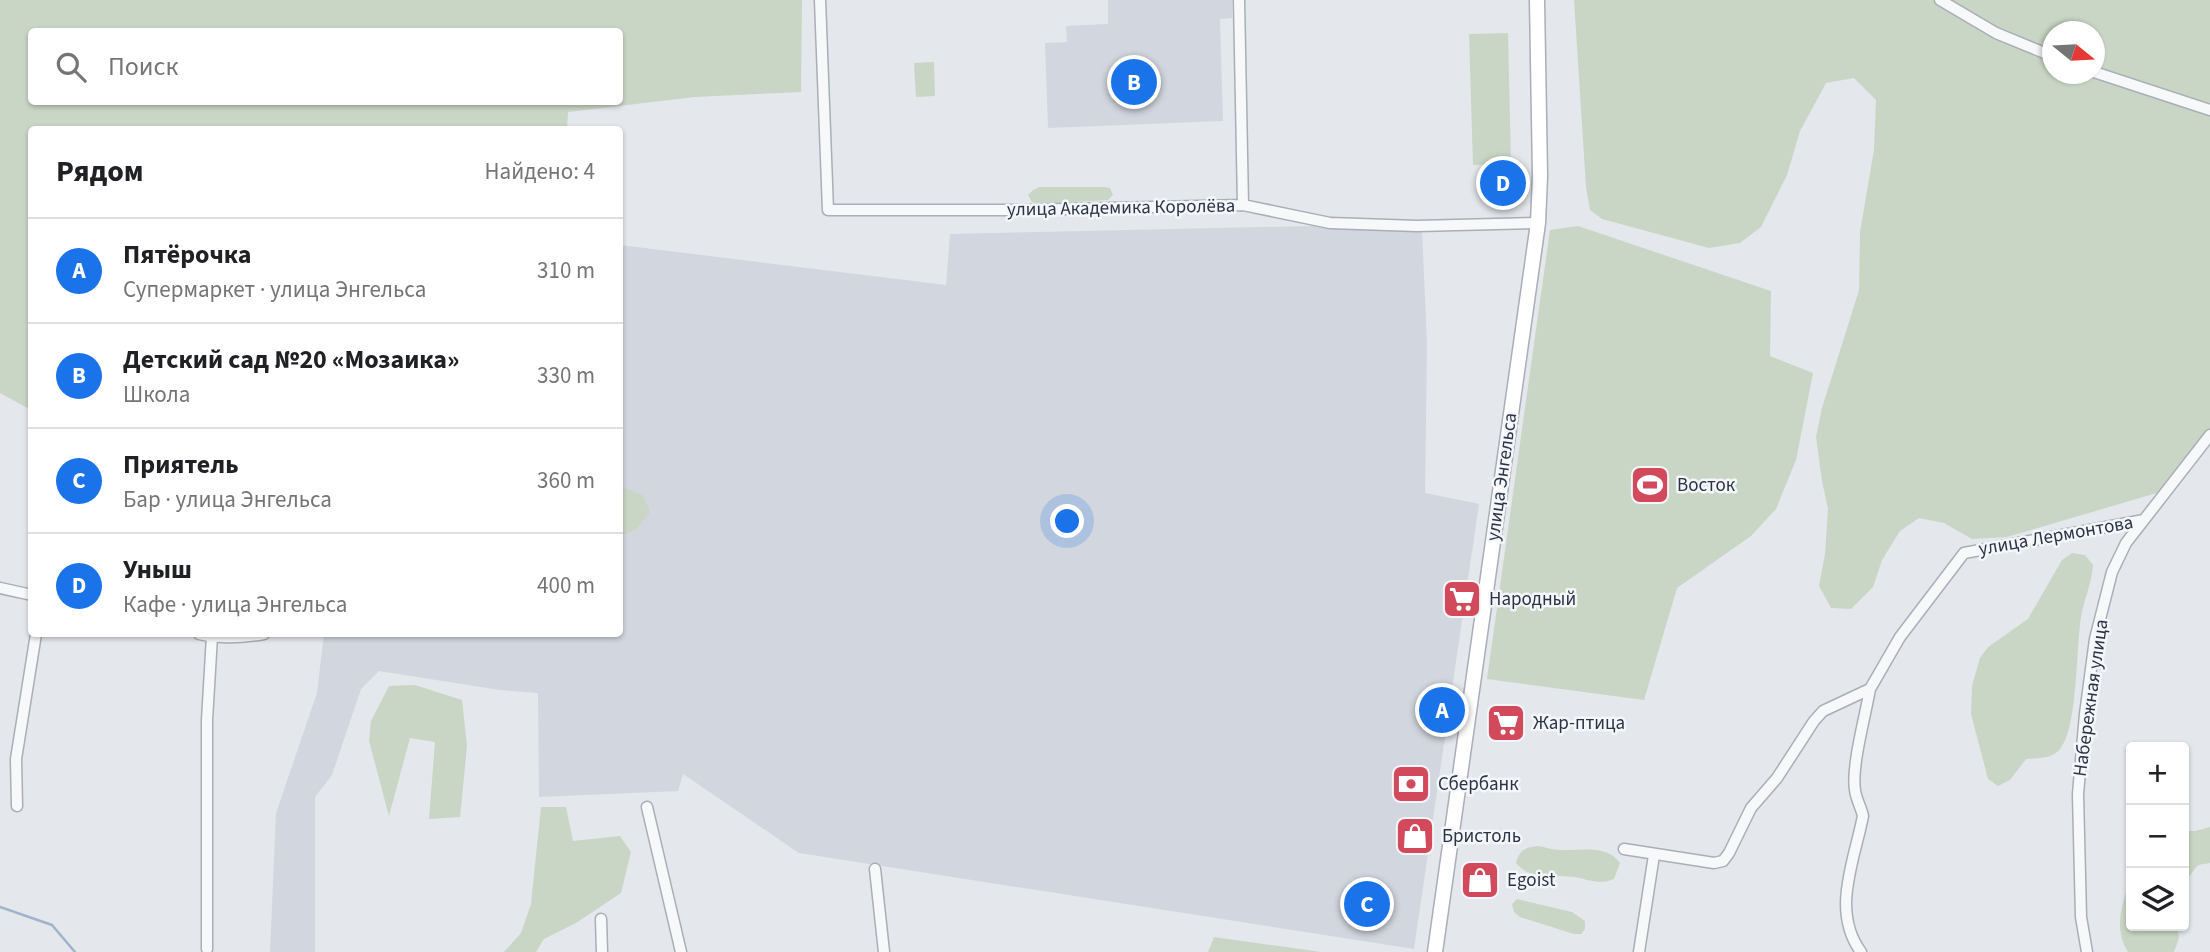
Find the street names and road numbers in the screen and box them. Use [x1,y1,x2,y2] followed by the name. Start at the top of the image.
[1007,193,1235,223] street label: улица Академика Королёва
[1480,411,1524,543] street label: улица Энгельса
[1977,509,2135,563] street label: улица Лермонтова
[2067,618,2115,778] street label: Набережная улица

